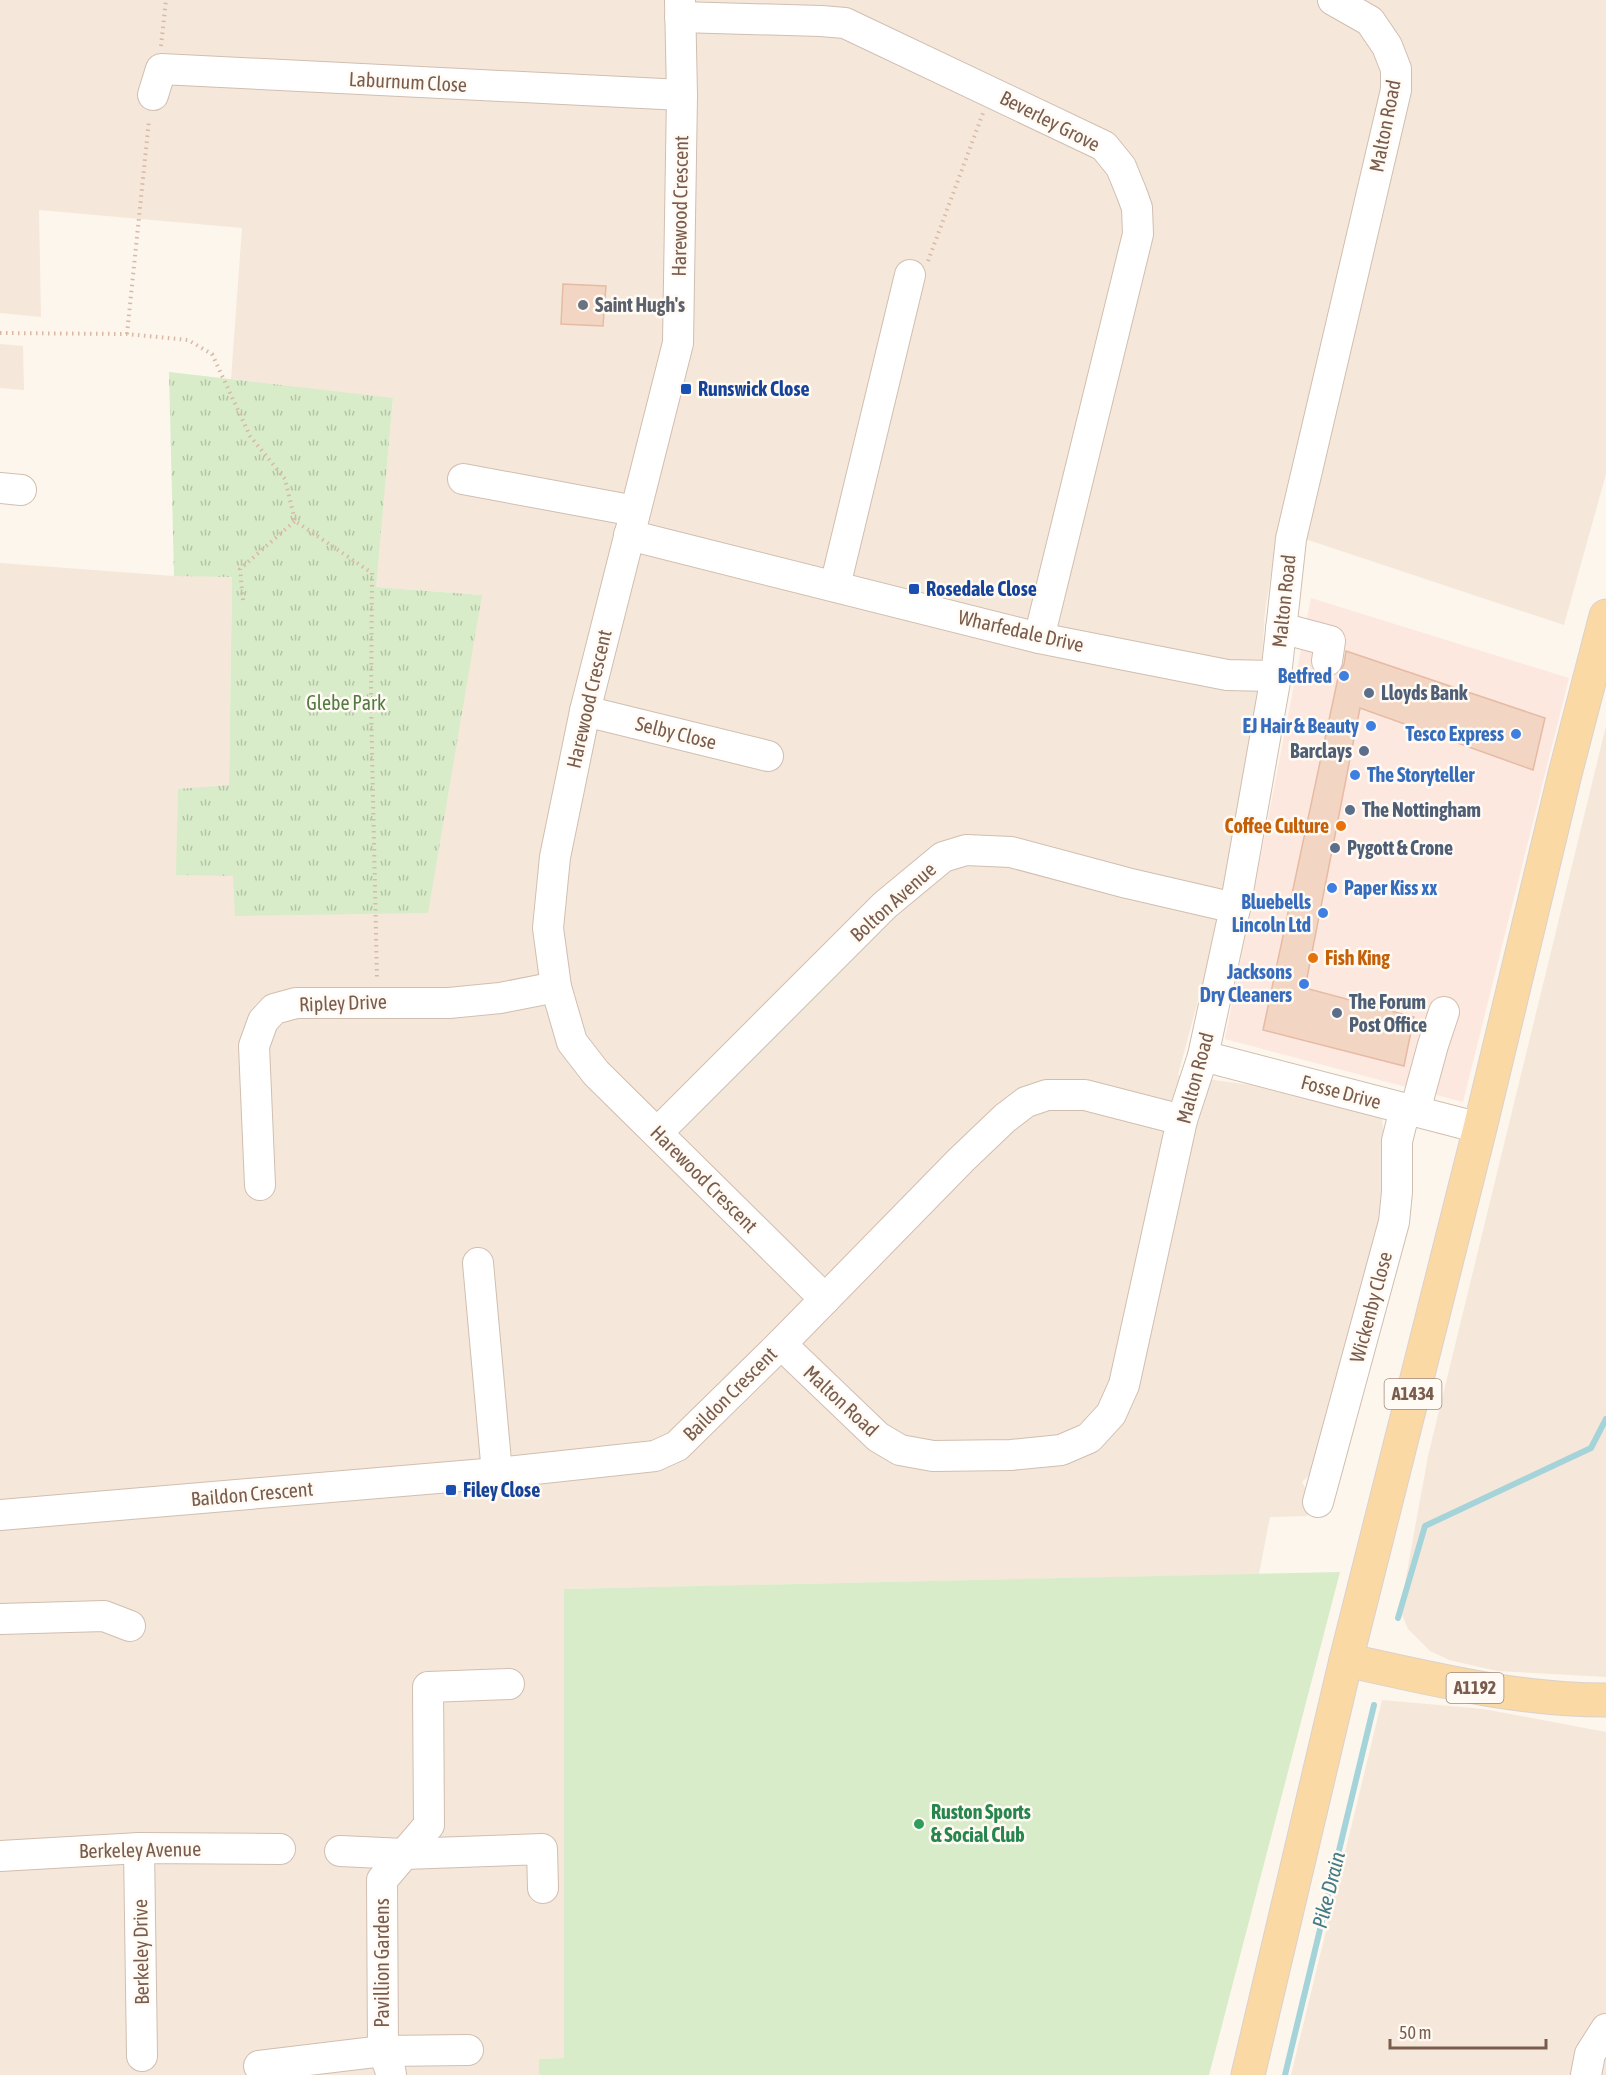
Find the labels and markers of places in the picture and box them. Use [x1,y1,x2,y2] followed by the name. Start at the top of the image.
[595,293,685,316] place label: Saint Hugh's
[576,298,590,312] marker: Saint Hugh's
[698,377,810,400] place label: Runswick Close
[679,382,693,396] marker: Runswick Close
[926,577,1037,600] place label: Rosedale Close
[907,582,921,596] marker: Rosedale Close
[1278,664,1332,687] place label: Betfred
[1337,669,1351,683] marker: Betfred
[1381,681,1468,704] place label: Lloyds Bank
[1362,686,1376,700] marker: Lloyds Bank
[1243,714,1360,737] place label: EJ Hair & Beauty
[1364,719,1378,733] marker: EJ Hair & Beauty
[1406,722,1504,745] place label: Tesco Express
[1509,727,1523,741] marker: Tesco Express
[1290,739,1352,762] place label: Barclays
[1357,744,1371,758] marker: Barclays
[1367,763,1476,786] place label: The Storyteller
[1348,768,1362,782] marker: The Storyteller
[1362,798,1481,821] place label: The Nottingham
[1343,803,1357,817] marker: The Nottingham
[1225,814,1329,837] place label: Coffee Culture
[1334,819,1348,833] marker: Coffee Culture
[1347,836,1453,859] place label: Pygott & Crone
[1328,841,1342,855] marker: Pygott & Crone
[1344,876,1437,899] place label: Paper Kiss xx
[1325,881,1339,895] marker: Paper Kiss xx
[1232,890,1311,936] place label: Bluebells Lincoln Ltd
[1316,906,1330,920] marker: Bluebells Lincoln Ltd
[1325,946,1390,969] place label: Fish King
[1306,951,1320,965] marker: Fish King
[1200,960,1292,1006] place label: Jacksons Dry Cleaners
[1297,977,1311,991] marker: Jacksons Dry Cleaners
[1349,990,1427,1036] place label: The Forum Post Office
[1330,1006,1344,1020] marker: The Forum Post Office
[463,1478,540,1501] place label: Filey Close
[444,1483,458,1497] marker: Filey Close
[931,1800,1031,1846] place label: Ruston Sports & Social Club
[912,1817,926,1831] marker: Ruston Sports & Social Club

